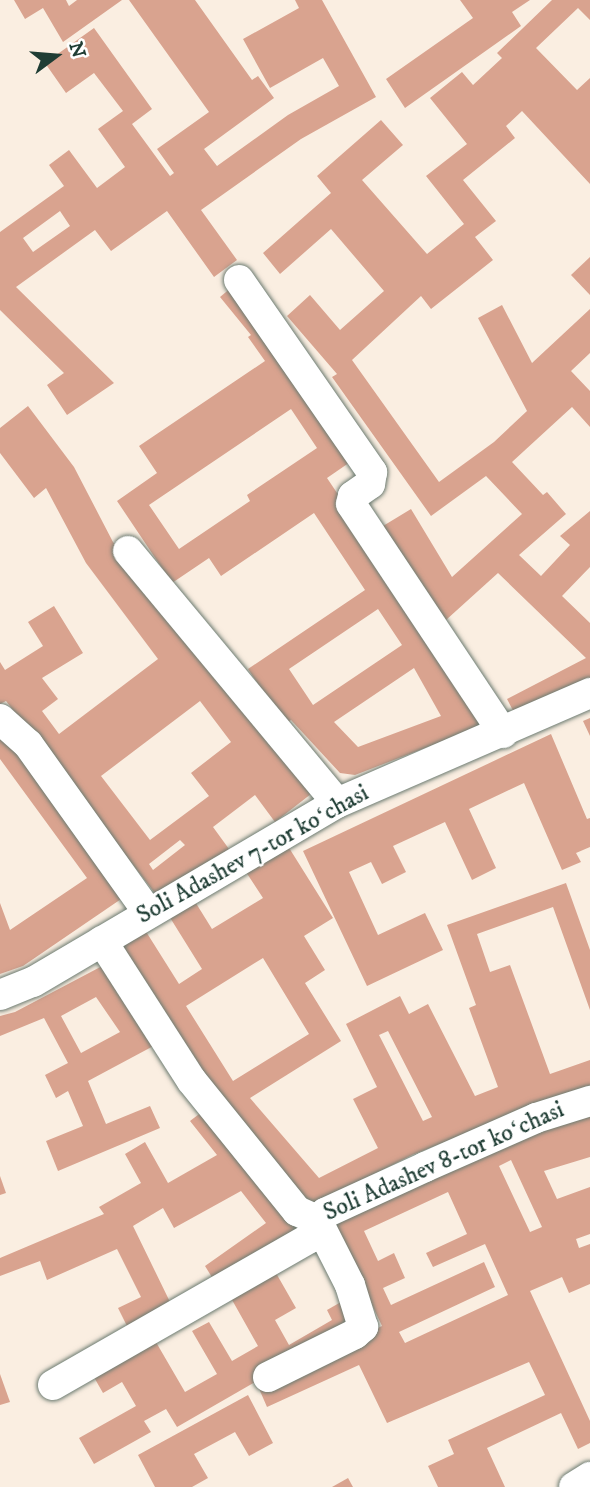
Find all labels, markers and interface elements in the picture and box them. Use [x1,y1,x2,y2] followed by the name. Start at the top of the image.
[21,21,91,91] north arrow
[63,39,90,61] text: N
[132,779,374,931] street label: Soli Adashev 7-tor koʻchasi
[319,1096,569,1228] street label: Soli Adashev 8-tor koʻchasi

